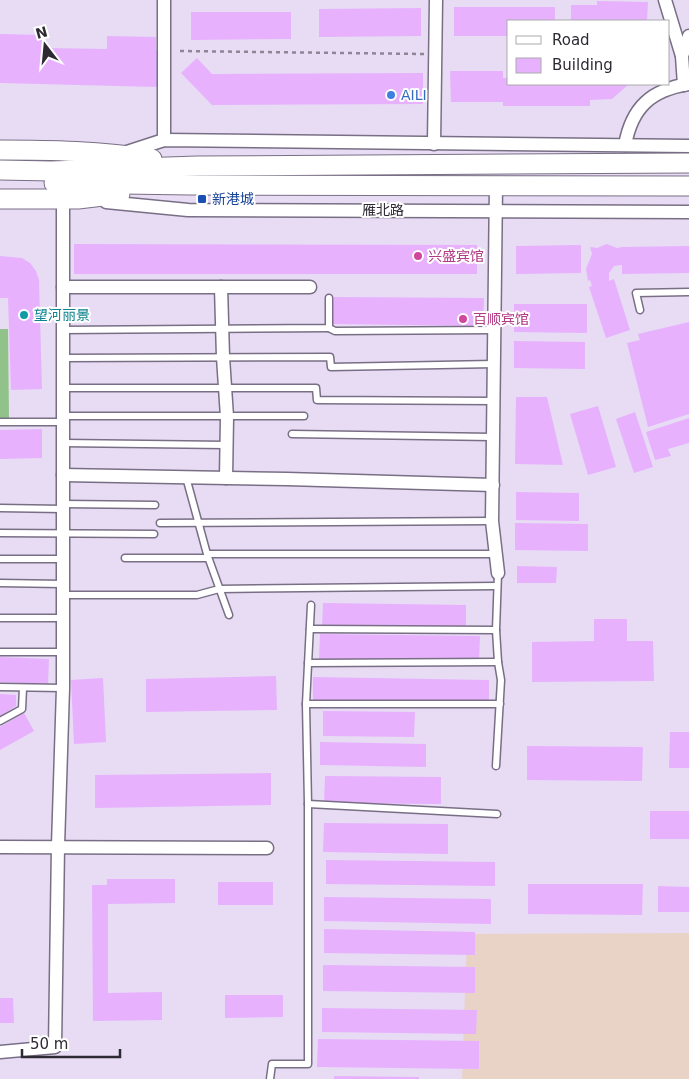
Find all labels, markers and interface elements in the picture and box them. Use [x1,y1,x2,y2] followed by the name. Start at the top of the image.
[20,20,70,70] north arrow
[507,20,669,85] legend
[34,23,49,42] text: N
[552,31,590,49] text: Road
[552,56,613,74] text: Building
[401,87,427,103] place label: AILI
[385,89,397,101] marker: AILI
[212,191,254,207] place label: 新港城
[196,193,208,205] marker: 新港城
[362,202,404,218] street label: 雁北路
[428,248,484,264] place label: 兴盛宾馆
[412,250,424,262] marker: 兴盛宾馆
[34,307,90,323] place label: 望河丽景
[18,309,30,321] marker: 望河丽景
[473,311,529,327] place label: 百顺宾馆
[457,313,469,325] marker: 百顺宾馆
[22,1026,120,1058] scale bar
[30,1035,68,1053] text: 50 m

